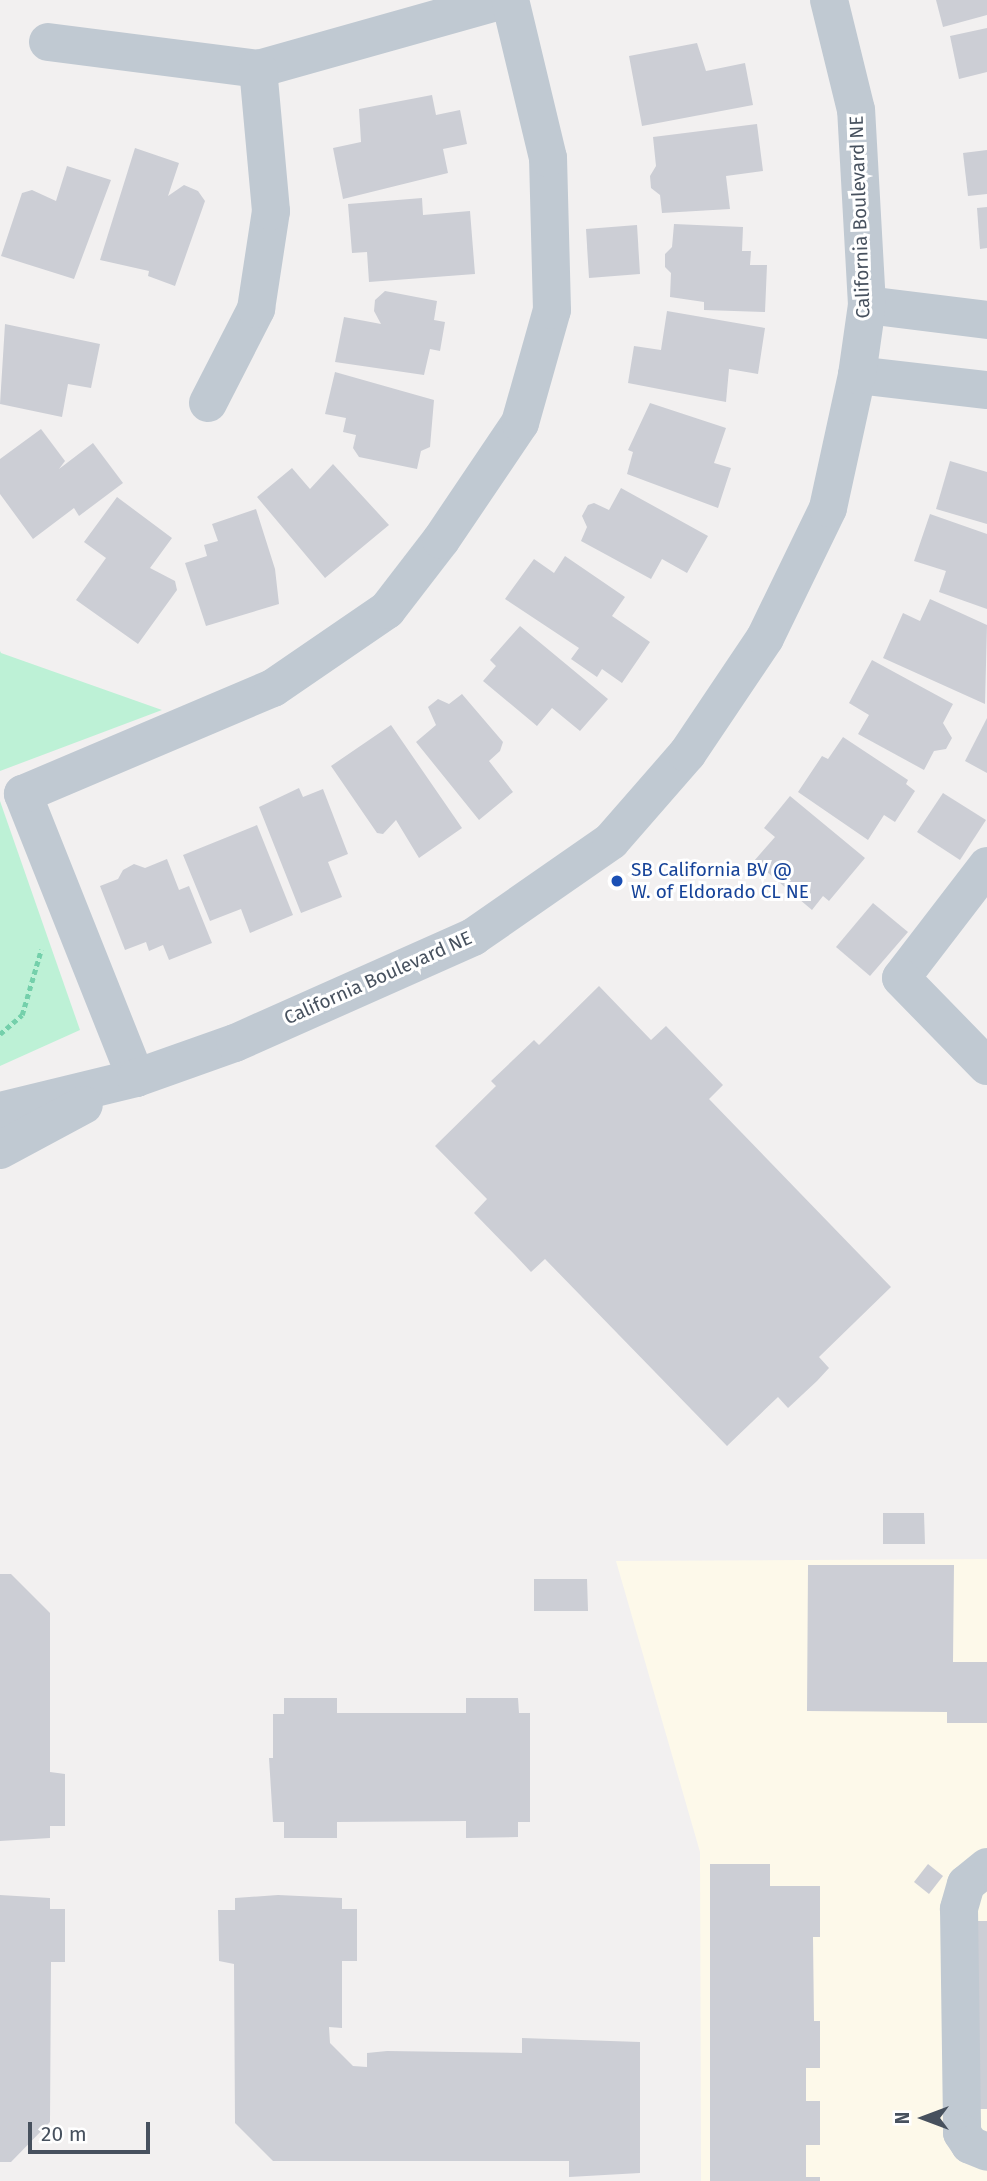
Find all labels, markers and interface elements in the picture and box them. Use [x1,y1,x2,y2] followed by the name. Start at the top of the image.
[845,115,875,319] street label: California Boulevard NE
[631,859,809,903] place label: SB California BV @ W. of Eldorado CL NE
[609,873,625,889] marker: SB California BV @ W. of Eldorado CL NE
[281,926,475,1030] street label: California Boulevard NE
[889,2083,959,2153] north arrow
[32,2108,154,2152] scale bar
[891,2112,914,2124] text: N
[41,2121,87,2147] text: 20 m

